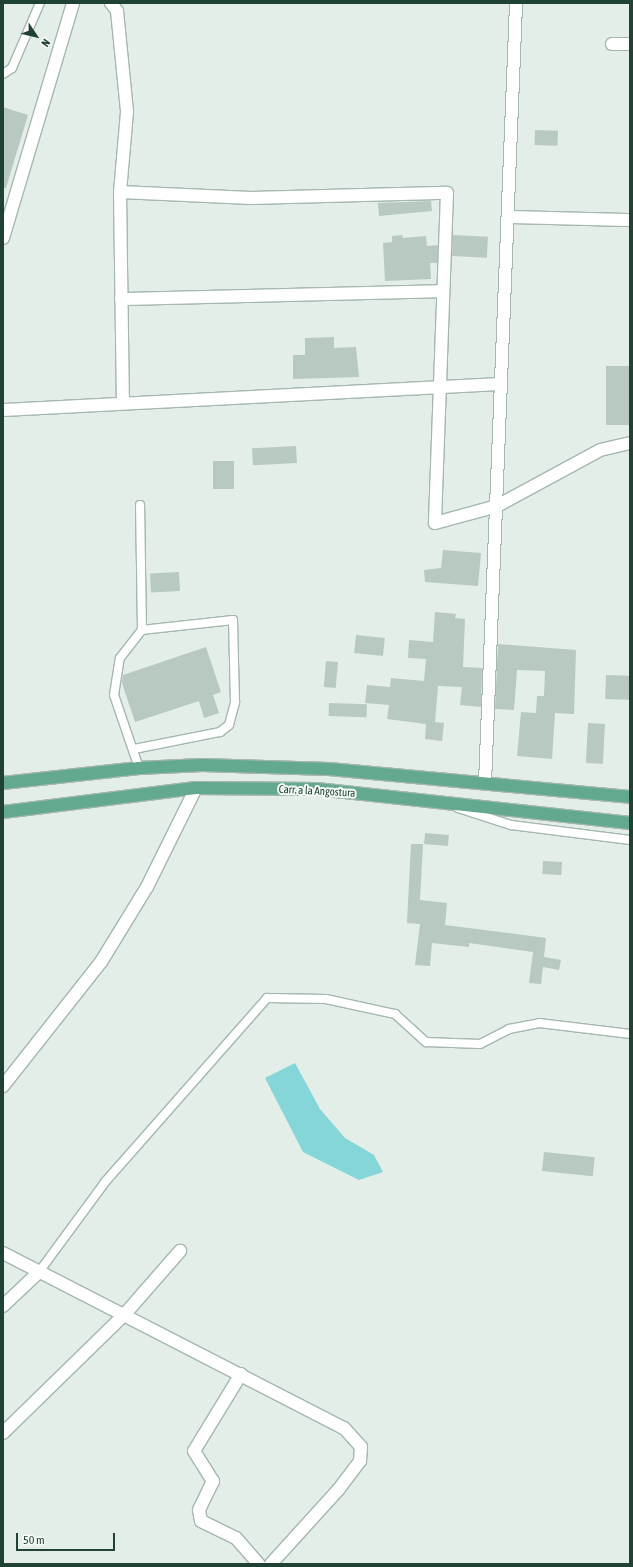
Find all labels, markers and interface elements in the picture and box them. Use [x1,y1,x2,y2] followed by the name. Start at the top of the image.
[16,16,56,56] north arrow
[39,37,53,49] text: N
[278,782,356,800] street label: Carr. a la Angostura
[18,1525,117,1551] scale bar
[23,1533,45,1547] text: 50 m

